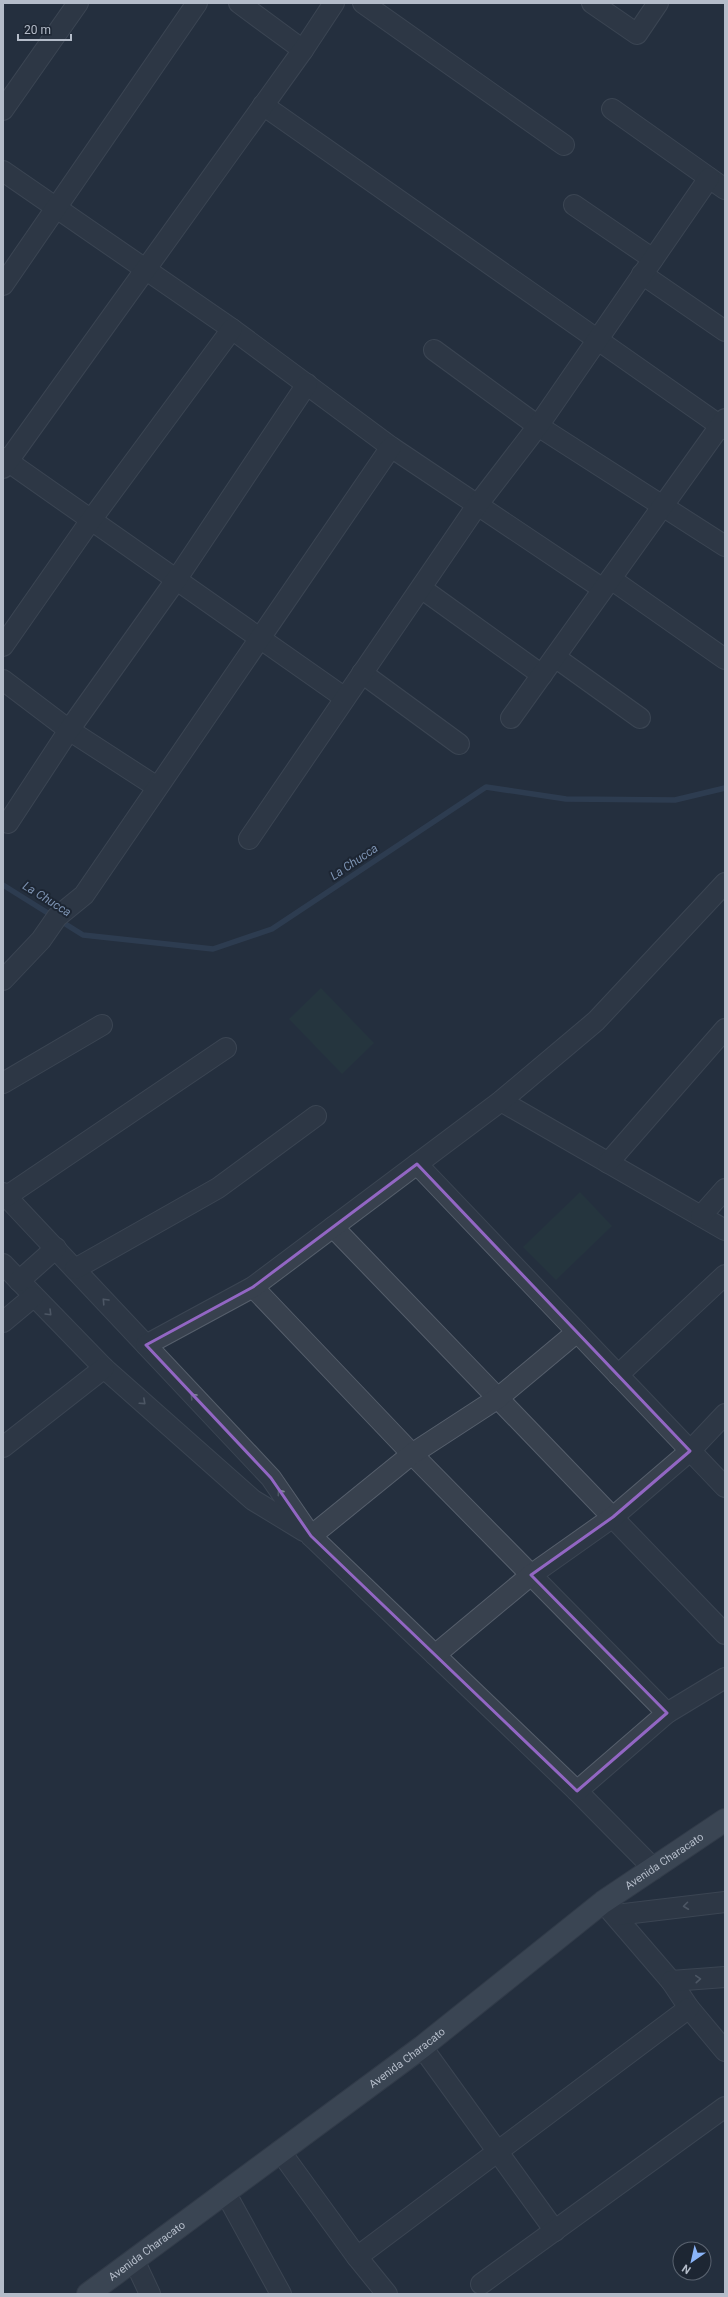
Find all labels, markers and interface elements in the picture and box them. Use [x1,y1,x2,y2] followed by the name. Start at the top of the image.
[18,16,71,42] scale bar
[24,23,51,37] text: 20 m
[328,841,380,883] water label: La Chucca
[20,879,74,919] water label: La Chucca
[102,1298,109,1306] one-way arrow
[44,1308,52,1316] one-way arrow
[191,1393,198,1401] one-way arrow
[138,1398,146,1405] one-way arrow
[278,1489,285,1496] one-way arrow
[622,1830,706,1892] street label: Avenida Characato
[683,1901,689,1910] one-way arrow
[695,1975,701,1984] one-way arrow
[366,2025,448,2091] street label: Avenida Characato
[106,2218,188,2283] street label: Avenida Characato
[672,2241,712,2281] north arrow
[680,2261,694,2276] text: N

